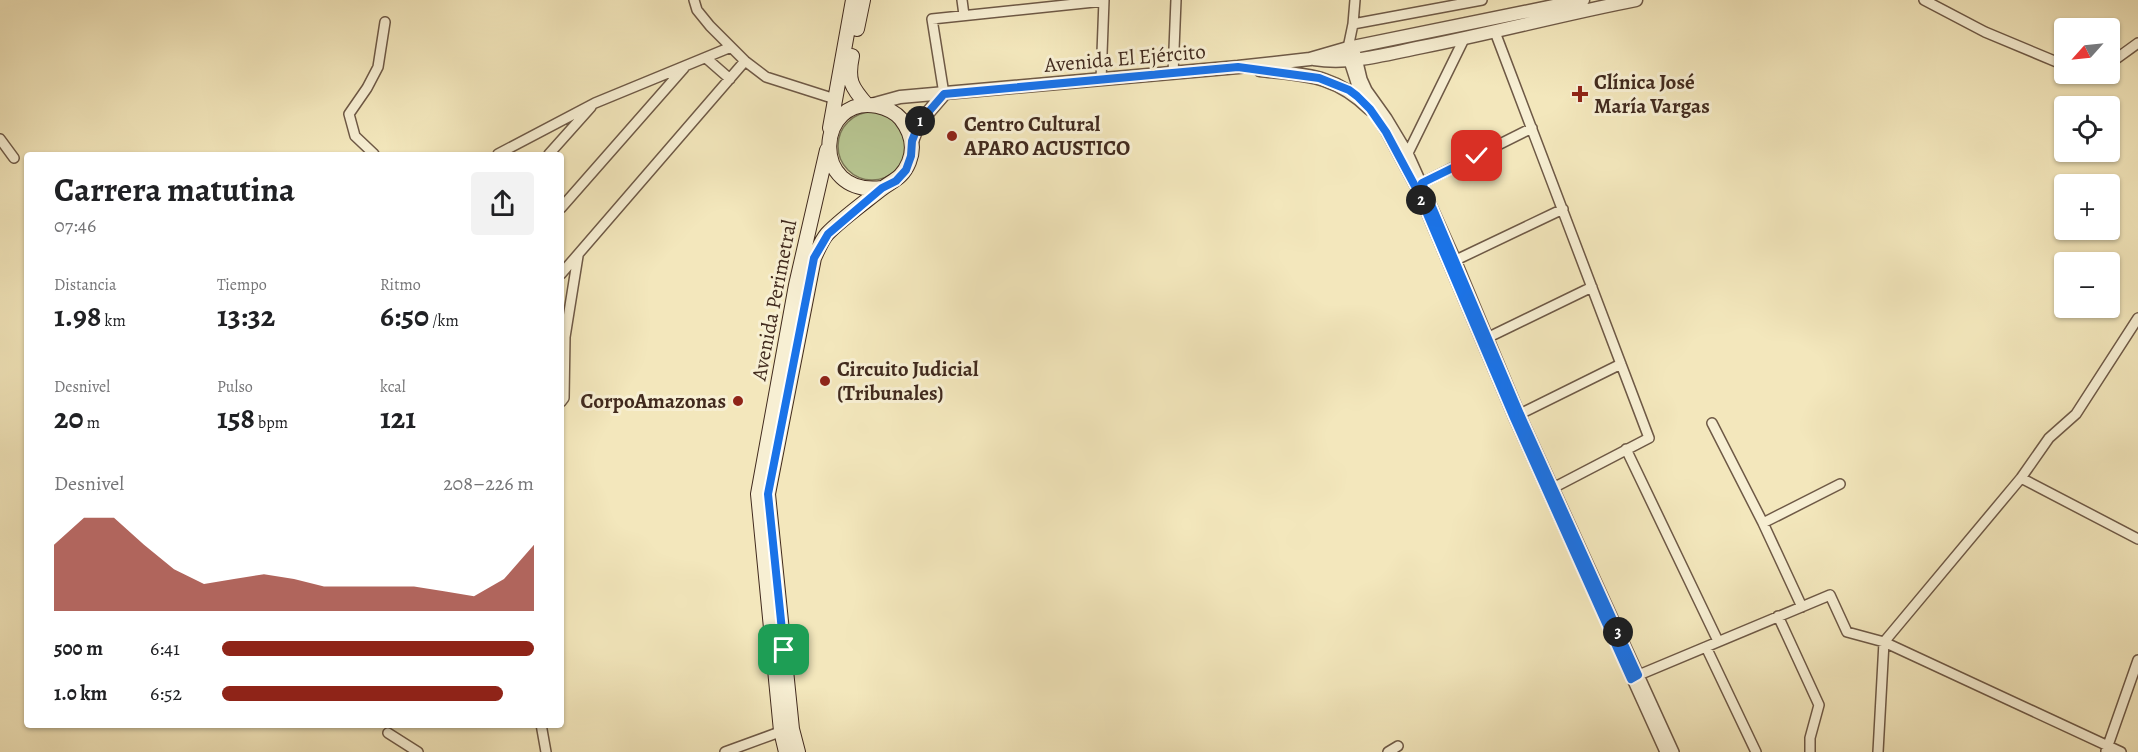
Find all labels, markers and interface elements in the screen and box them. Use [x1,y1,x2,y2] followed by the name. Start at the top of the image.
[2054,18,2120,84] north arrow
[2054,18,2120,318] map controls
[1042,37,1207,79] street label: Avenida El Ejército
[1594,68,1710,120] place label: Clínica José María Vargas
[1571,85,1589,103] marker: Clínica José María Vargas
[2054,96,2120,162] button: locate
[905,106,935,136] pin: 1
[917,110,923,132] text: 1
[963,110,1130,162] place label: Centro Cultural APARO ACUSTICO
[945,129,959,143] marker: Centro Cultural APARO ACUSTICO
[1451,130,1502,181] pin
[1460,139,1493,172] icon: check
[54,167,295,212] text: Carrera matutina
[471,172,534,235] button: share
[2054,174,2120,240] button: +
[1406,185,1436,215] pin: 2
[1417,189,1425,211] text: 2
[54,212,96,239] text: 07:46
[744,217,803,384] street label: Avenida Perimetral
[2054,252,2120,318] button: −
[54,274,116,296] text: Distancia
[217,274,267,296] text: Tiempo
[380,274,421,296] text: Ritmo
[54,296,101,336] text: 1.98
[217,296,275,336] text: 13:32
[380,296,429,336] text: 6:50
[101,310,126,332] text: km
[429,310,459,332] text: /km
[837,355,979,407] place label: Circuito Judicial (Tribunales)
[818,374,832,388] marker: Circuito Judicial (Tribunales)
[54,376,110,398] text: Desnivel
[217,376,253,398] text: Pulso
[380,376,406,398] text: kcal
[581,387,726,415] place label: CorpoAmazonas
[731,394,745,408] marker: CorpoAmazonas
[54,398,84,438] text: 20
[217,398,255,438] text: 158
[380,398,416,438] text: 121
[84,412,100,434] text: m
[255,412,288,434] text: bpm
[54,470,124,497] text: Desnivel
[443,470,534,497] text: 208–226 m
[1603,617,1633,647] pin: 3
[1615,621,1621,643] text: 3
[758,624,809,675] pin
[767,633,800,666] icon: arrive
[54,635,103,662] text: 500 m
[150,635,180,662] text: 6:41
[54,680,107,707] text: 1.0 km
[150,680,182,707] text: 6:52

